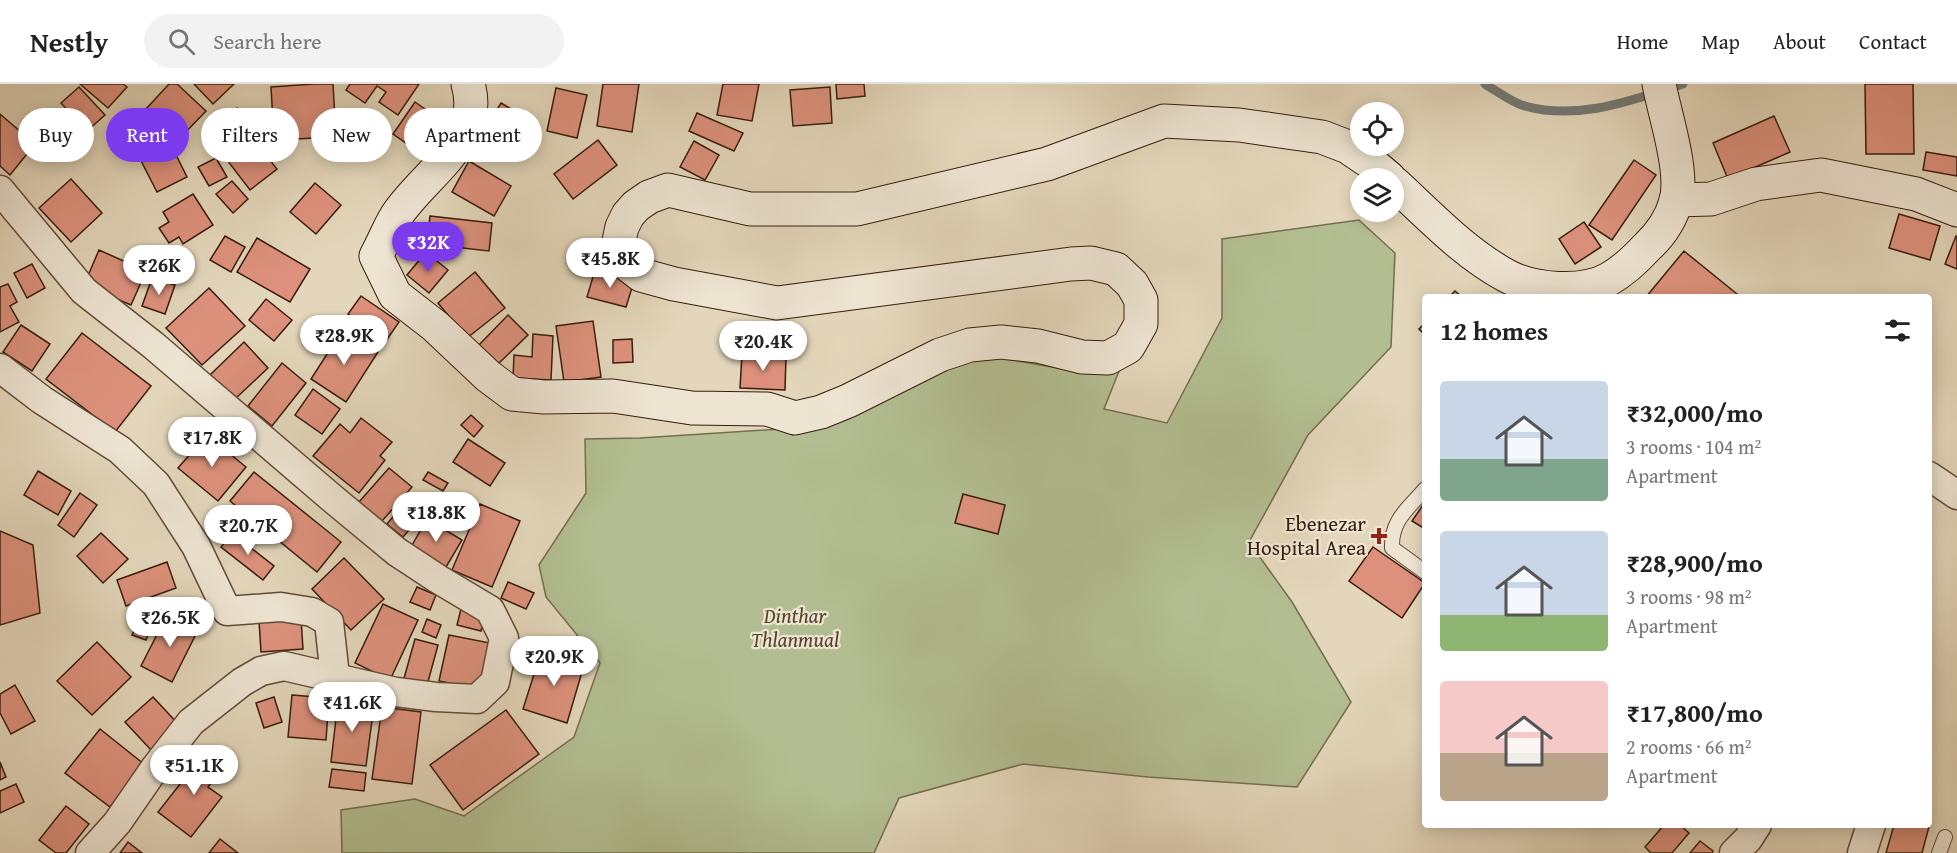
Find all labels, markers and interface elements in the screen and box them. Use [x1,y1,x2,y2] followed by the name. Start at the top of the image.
[144,14,564,68] search box
[30,21,108,62] text: Nestly
[165,25,198,58] icon: search
[213,25,322,57] text: Search here
[1617,26,1668,57] text: Home
[1701,26,1740,57] text: Map
[1773,26,1826,57] text: About
[1859,26,1927,57] text: Contact
[1350,102,1404,222] map controls
[1350,102,1404,156] button: locate
[18,108,94,162] chip: Buy
[106,108,189,162] chip: Rent
[201,108,299,162] chip: Filters
[311,108,392,162] chip: New
[404,108,542,162] chip: Apartment
[1350,168,1404,222] button: layers
[392,222,464,273] pin: ₹32K
[406,227,450,256] text: ₹32K
[561,238,659,289] pin: ₹45.8K
[580,243,640,272] text: ₹45.8K
[123,245,195,296] pin: ₹26K
[137,250,181,279] text: ₹26K
[1440,311,1548,350] text: 12 homes
[1881,314,1914,347] icon: filters
[295,315,393,366] pin: ₹28.9K
[314,320,374,349] text: ₹28.9K
[714,321,812,372] pin: ₹20.4K
[733,326,793,355] text: ₹20.4K
[1626,393,1763,432] text: ₹32,000/mo
[1488,405,1560,477] icon: home
[163,417,261,468] pin: ₹17.8K
[182,422,242,451] text: ₹17.8K
[1626,432,1761,461] text: 3 rooms · 104 m²
[1626,461,1718,490] text: Apartment
[387,492,485,543] pin: ₹18.8K
[406,497,466,526] text: ₹18.8K
[199,505,297,556] pin: ₹20.7K
[1247,508,1366,563] place label: Ebenezar Hospital Area
[218,510,278,539] text: ₹20.7K
[1370,527,1388,545] marker: Ebenezar Hospital Area
[1626,543,1763,582] text: ₹28,900/mo
[1488,555,1560,627] icon: home
[1626,582,1752,611] text: 3 rooms · 98 m²
[121,597,219,648] pin: ₹26.5K
[751,600,839,655] park label: Dinthar Thlanmual
[140,602,200,631] text: ₹26.5K
[1626,611,1718,640] text: Apartment
[505,636,603,687] pin: ₹20.9K
[524,641,584,670] text: ₹20.9K
[303,682,401,733] pin: ₹41.6K
[322,687,382,716] text: ₹41.6K
[1626,693,1763,732] text: ₹17,800/mo
[1488,705,1560,777] icon: home
[1626,732,1752,761] text: 2 rooms · 66 m²
[145,745,243,796] pin: ₹51.1K
[164,750,224,779] text: ₹51.1K
[1626,761,1718,790] text: Apartment

